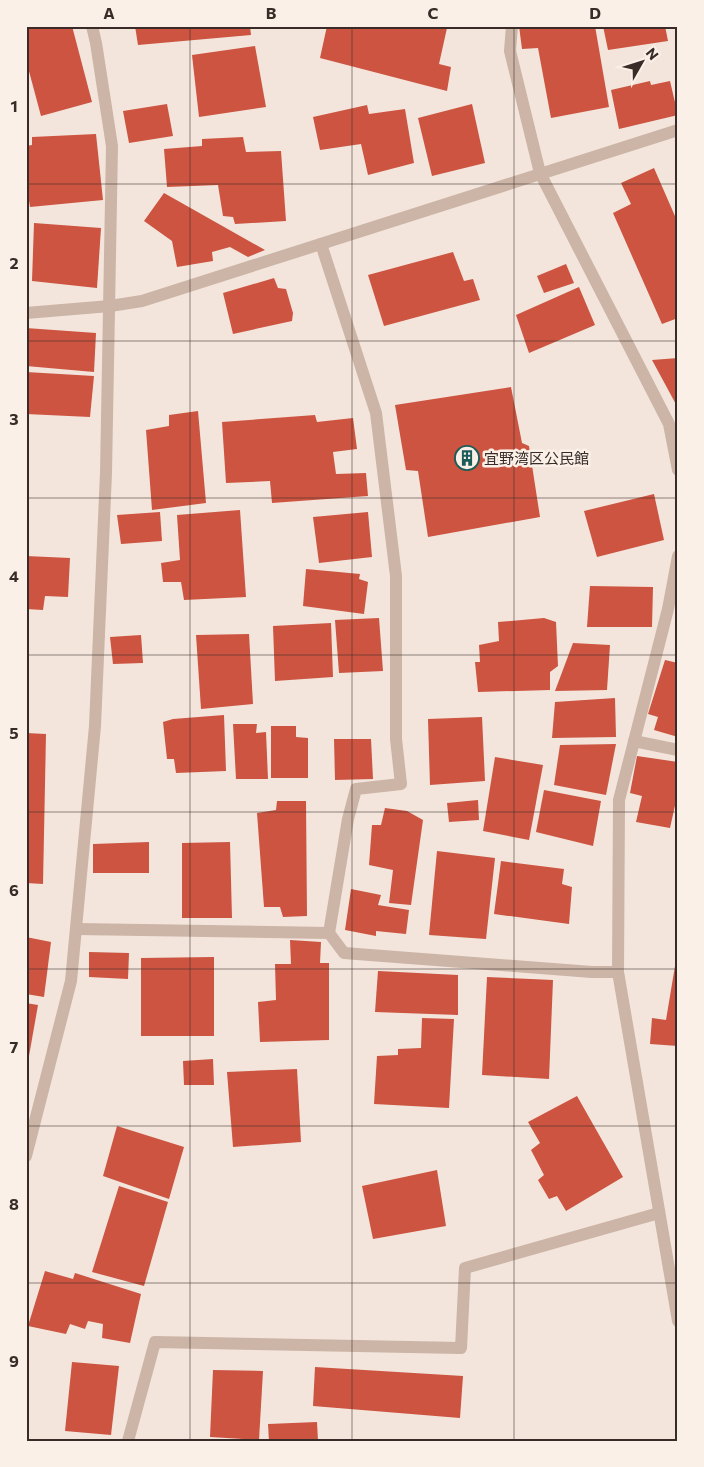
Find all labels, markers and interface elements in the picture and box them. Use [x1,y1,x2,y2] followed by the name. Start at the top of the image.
[103,3,115,22] text: A
[266,3,277,22] text: B
[428,3,439,22] text: C
[589,3,601,22] text: D
[616,38,666,88] north arrow
[643,44,662,63] text: N
[10,96,18,115] text: 1
[9,253,19,272] text: 2
[9,409,19,428] text: 3
[454,445,480,471] building icon: 宜野湾区公民館
[484,449,589,467] place label: 宜野湾区公民館
[9,566,19,585] text: 4
[9,723,19,742] text: 5
[9,880,19,899] text: 6
[10,1037,19,1056] text: 7
[9,1194,19,1213] text: 8
[9,1351,19,1370] text: 9

